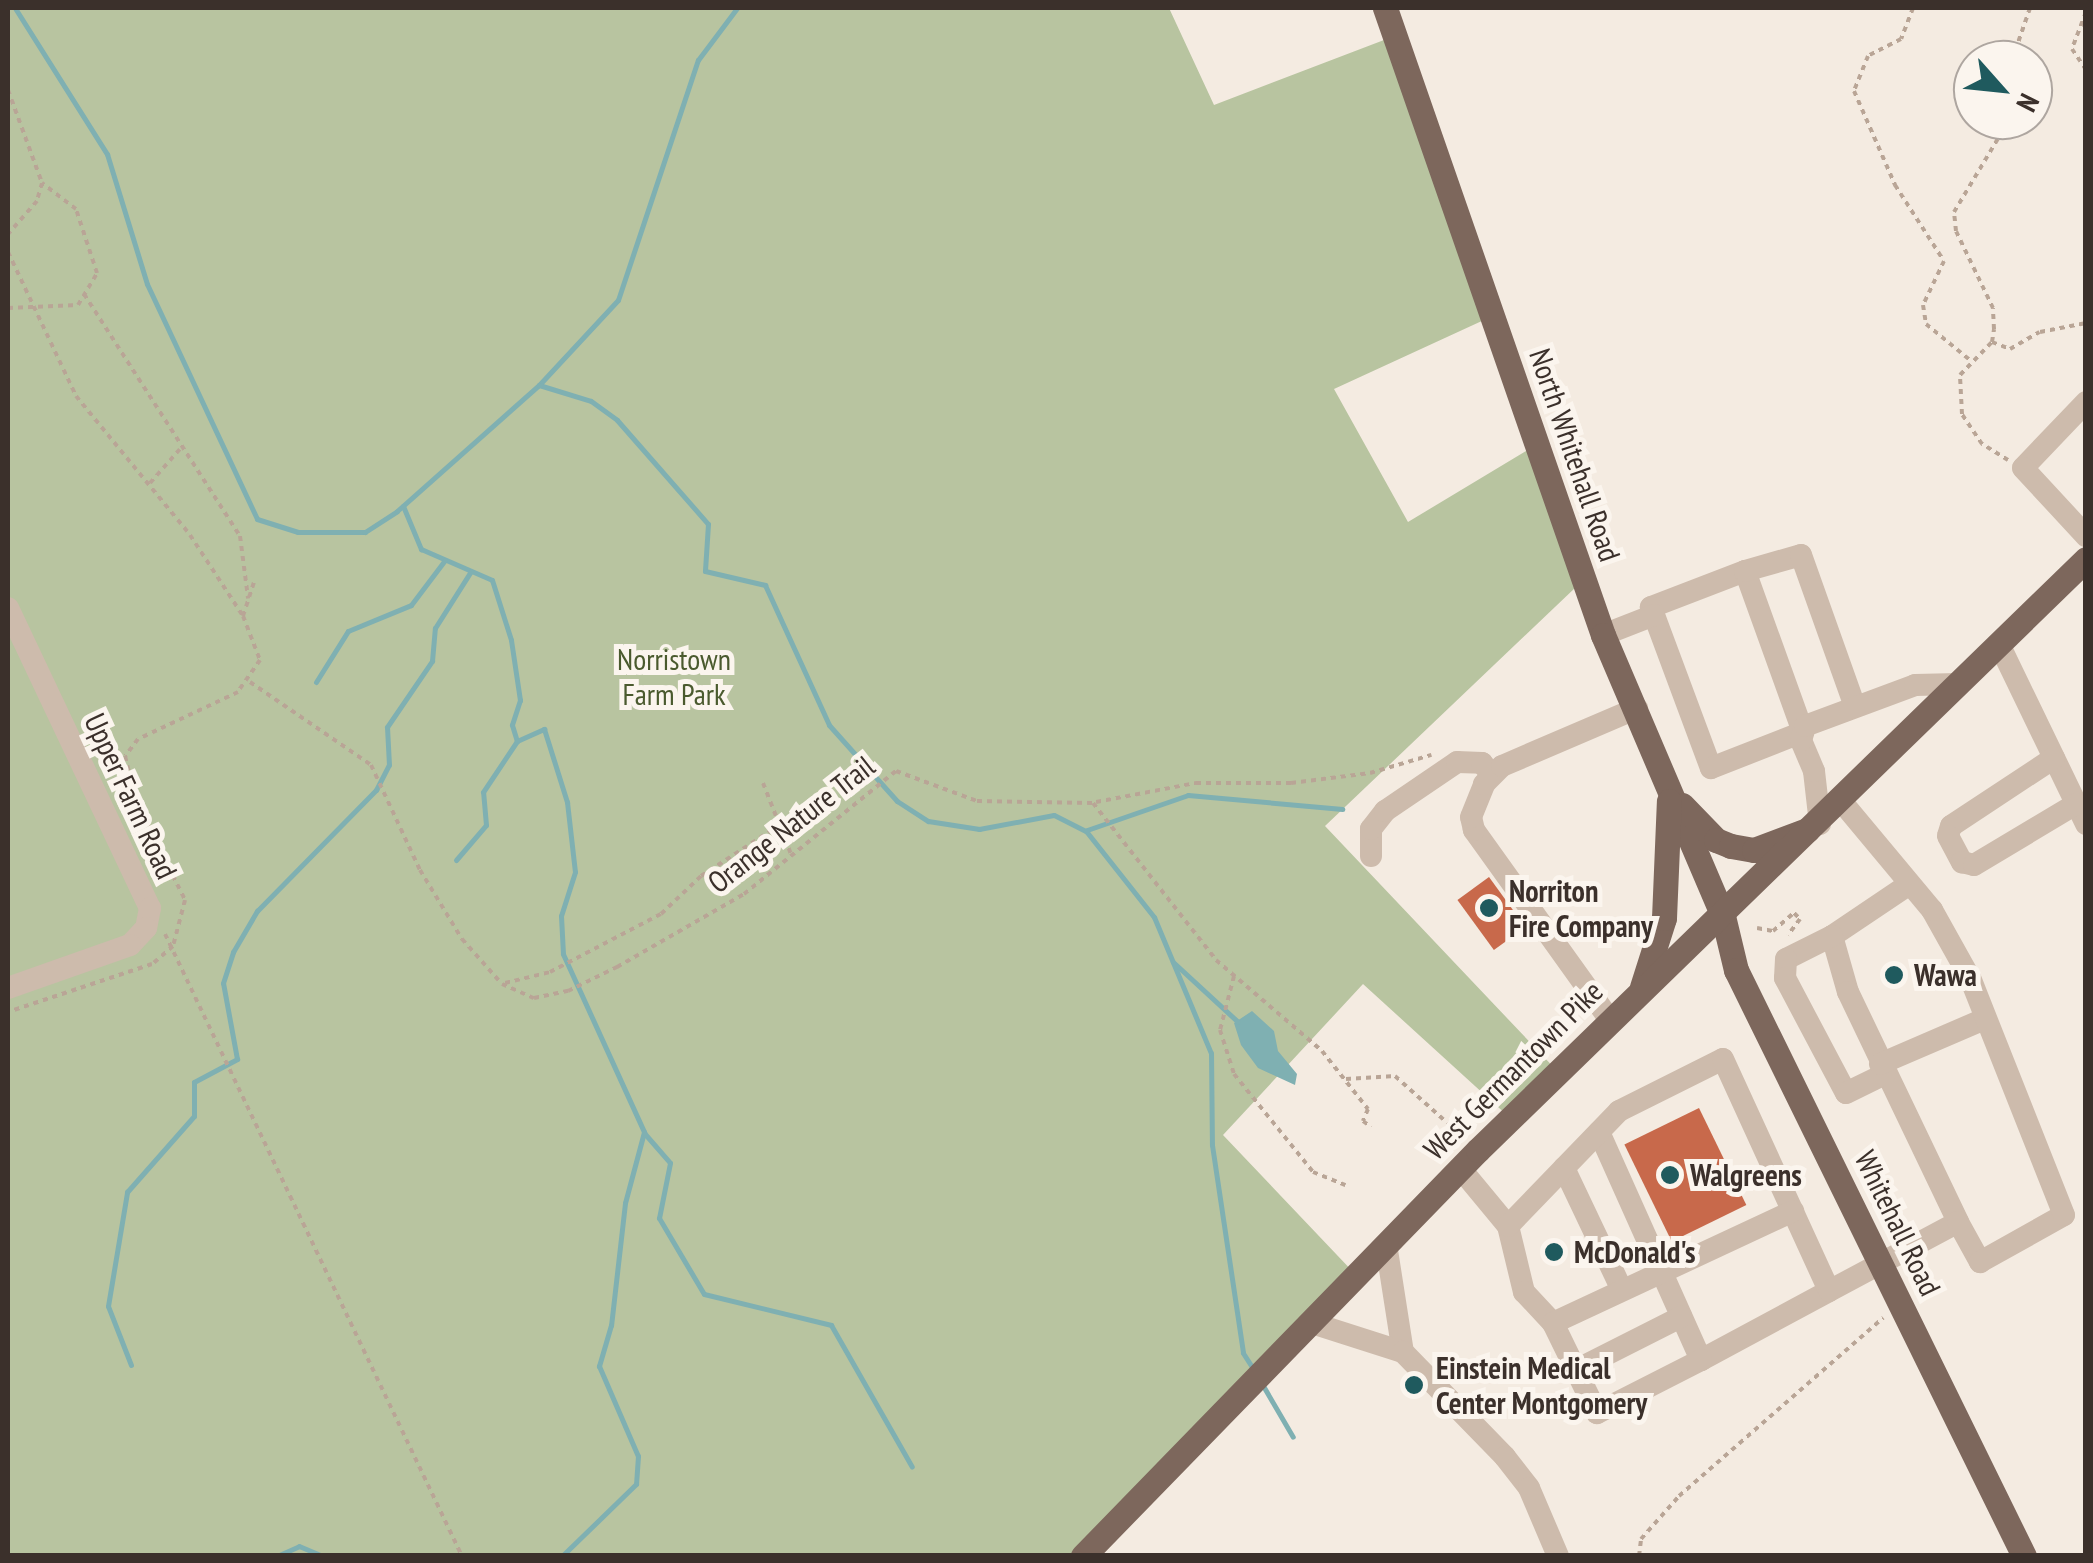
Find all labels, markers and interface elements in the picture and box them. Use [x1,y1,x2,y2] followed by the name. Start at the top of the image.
[1953,40,2053,140] north arrow
[2008,88,2048,118] text: N
[1522,344,1628,566] street label: North Whitehall Road
[617,641,731,712] park label: Norristown Farm Park
[77,708,185,884] street label: Upper Farm Road
[700,747,882,901] street label: Orange Nature Trail
[1509,873,1653,944] place label: Norriton Fire Company
[1478,897,1500,919] marker: Norriton Fire Company
[1914,957,1977,993] place label: Wawa
[1883,964,1905,986] marker: Wawa
[1416,973,1610,1167] street label: West Germantown Pike
[1847,1145,1949,1301] street label: Whitehall Road
[1690,1157,1802,1193] place label: Walgreens
[1659,1164,1681,1186] marker: Walgreens
[1574,1234,1695,1270] place label: McDonald's
[1543,1241,1565,1263] marker: McDonald's
[1436,1350,1647,1420] place label: Einstein Medical Center Montgomery
[1401,1372,1427,1398] marker: Einstein Medical Center Montgomery

